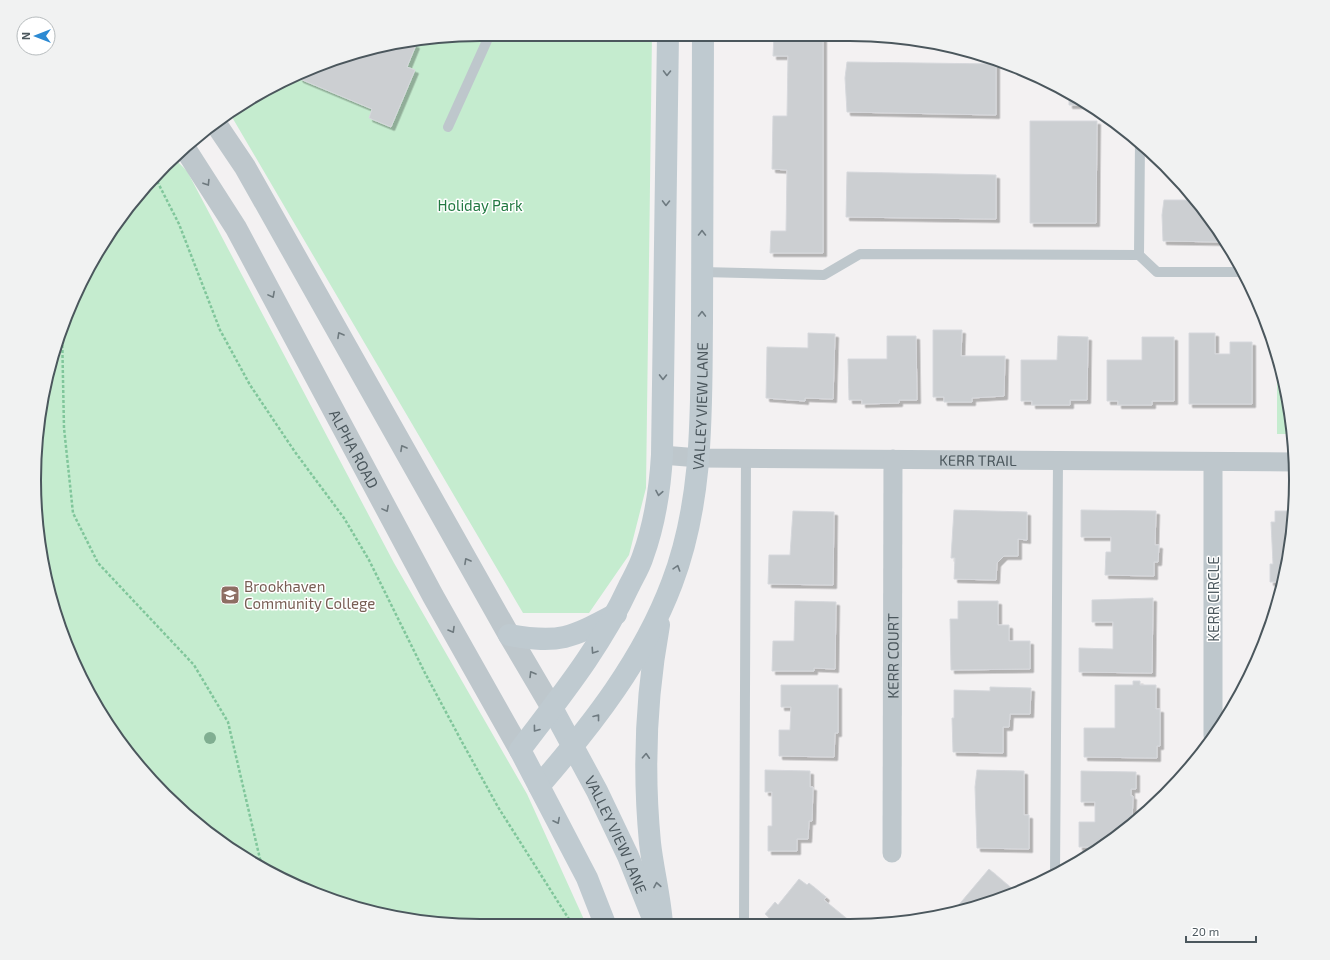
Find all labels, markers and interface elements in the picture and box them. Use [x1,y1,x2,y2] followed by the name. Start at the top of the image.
[16,16,56,56] north arrow
[19,32,32,40] text: N
[663,70,671,76] one-way arrow
[202,179,210,186] one-way arrow
[437,196,523,214] park label: Holiday Park
[662,200,670,206] one-way arrow
[698,230,706,236] one-way arrow
[267,291,274,299] one-way arrow
[698,311,706,317] one-way arrow
[337,332,344,339] one-way arrow
[688,342,711,471] street label: VALLEY VIEW LANE
[659,374,667,380] one-way arrow
[326,406,383,491] street label: ALPHA ROAD
[401,445,408,452] one-way arrow
[939,451,1017,469] street label: KERR TRAIL
[655,490,663,497] one-way arrow
[381,505,388,512] one-way arrow
[1204,556,1222,642] street label: KERR CIRCLE
[465,558,472,565] one-way arrow
[672,564,681,571] one-way arrow
[244,577,375,612] place label: Brookhaven Community College
[219,584,241,606] school or university icon: Brookhaven Community College
[883,613,902,699] street label: KERR COURT
[447,626,454,633] one-way arrow
[591,647,599,654] one-way arrow
[529,671,536,678] one-way arrow
[592,714,599,721] one-way arrow
[534,724,541,731] one-way arrow
[642,753,651,759] one-way arrow
[581,772,651,896] street label: VALLEY VIEW LANE
[552,817,560,824] one-way arrow
[654,882,662,888] one-way arrow
[1186,918,1256,944] scale bar
[1192,924,1219,938] text: 20 m

